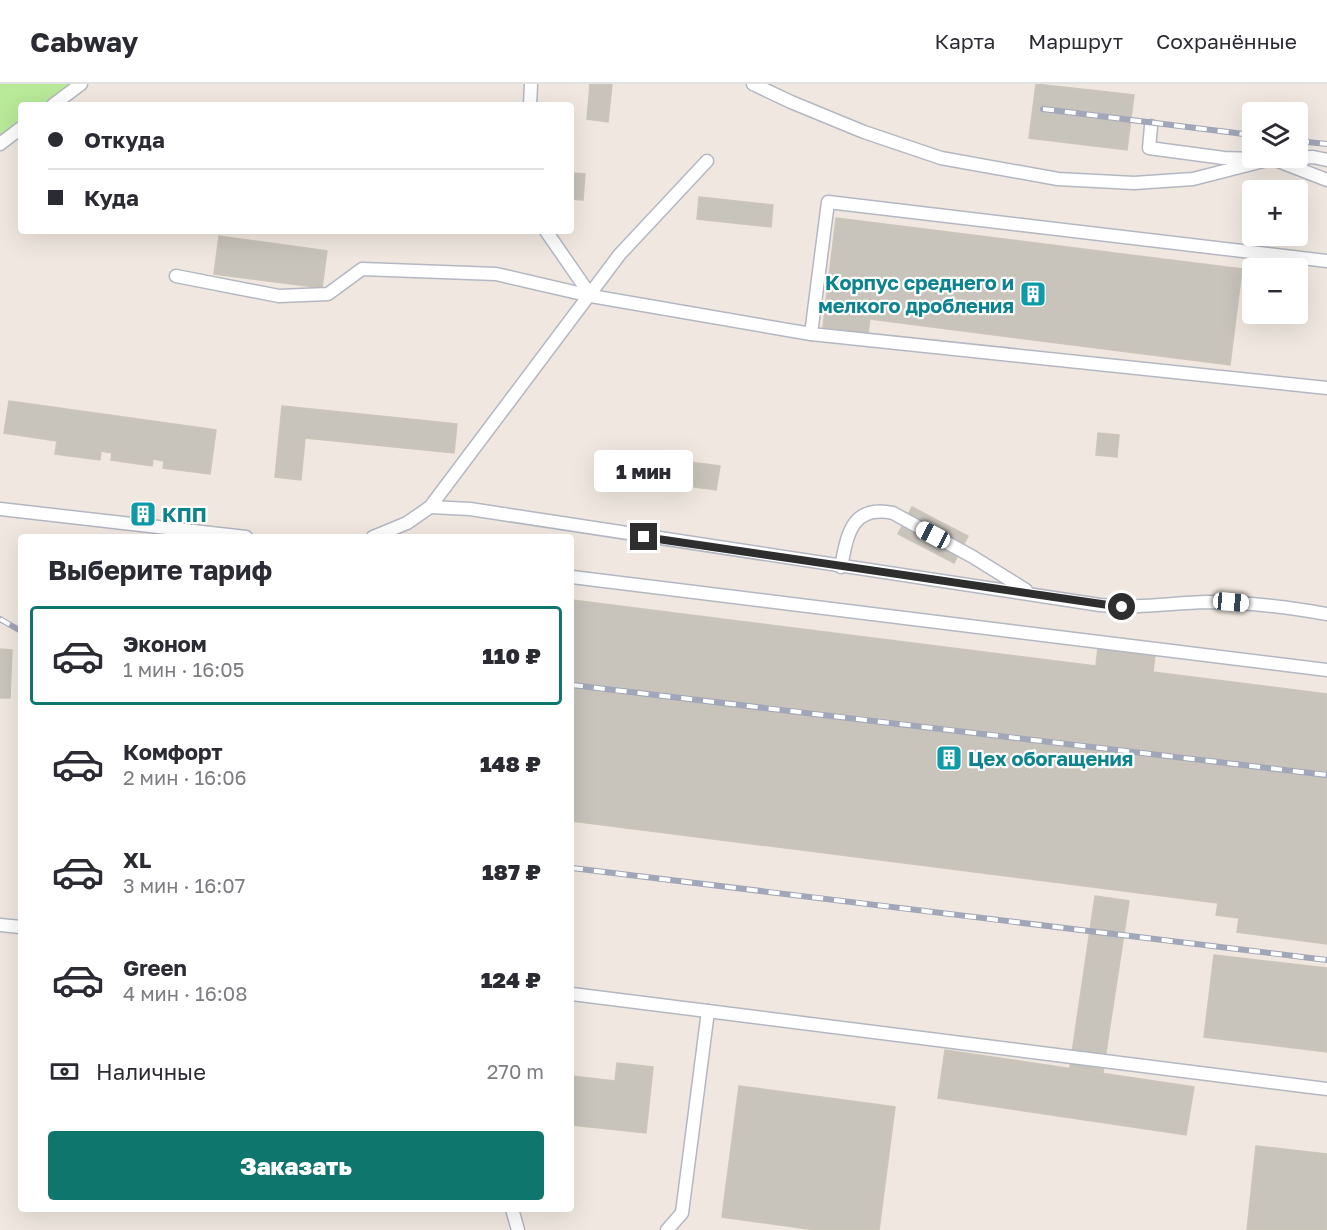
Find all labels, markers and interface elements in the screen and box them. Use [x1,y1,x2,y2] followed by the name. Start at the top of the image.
[30,25,138,58] text: Cabway
[934,28,995,54] text: Карта
[1028,28,1123,54] text: Маршрут
[1156,28,1297,54] text: Сохранённые
[1242,102,1308,324] map controls
[1242,102,1308,168] button: layers
[84,126,165,153] text: Откуда
[1242,180,1308,246] button: +
[84,184,139,211] text: Куда
[1242,258,1308,324] button: −
[818,270,1014,317] place label: Корпус среднего и мелкого дробления
[1018,279,1048,309] building icon: Корпус среднего и мелкого дробления
[594,450,694,492] callout: 1 мин
[616,459,671,483] text: 1 мин
[128,499,158,529] building icon: КПП
[162,502,207,526] place label: КПП
[913,519,953,551] car
[630,523,657,550] route end
[48,554,272,586] text: Выберите тариф
[1212,591,1250,613] car
[1108,593,1135,620] route start
[51,629,105,683] icon: car
[123,630,207,657] text: Эконом
[482,642,541,669] text: 110 ₽
[123,657,244,681] text: 1 мин · 16:05
[51,737,105,791] icon: car
[123,738,223,765] text: Комфорт
[934,743,964,773] building icon: Цех обогащения
[968,746,1133,770] place label: Цех обогащения
[480,750,541,777] text: 148 ₽
[123,765,247,789] text: 2 мин · 16:06
[51,845,105,899] icon: car
[123,846,151,873] text: XL
[482,858,541,885] text: 187 ₽
[123,873,245,897] text: 3 мин · 16:07
[51,953,105,1007] icon: car
[123,954,187,981] text: Green
[481,966,541,993] text: 124 ₽
[123,981,247,1005] text: 4 мин · 16:08
[48,1055,81,1088] icon: cash
[96,1058,206,1085] text: Наличные
[487,1059,544,1083] text: 270 m
[48,1131,544,1200] button: Заказать

